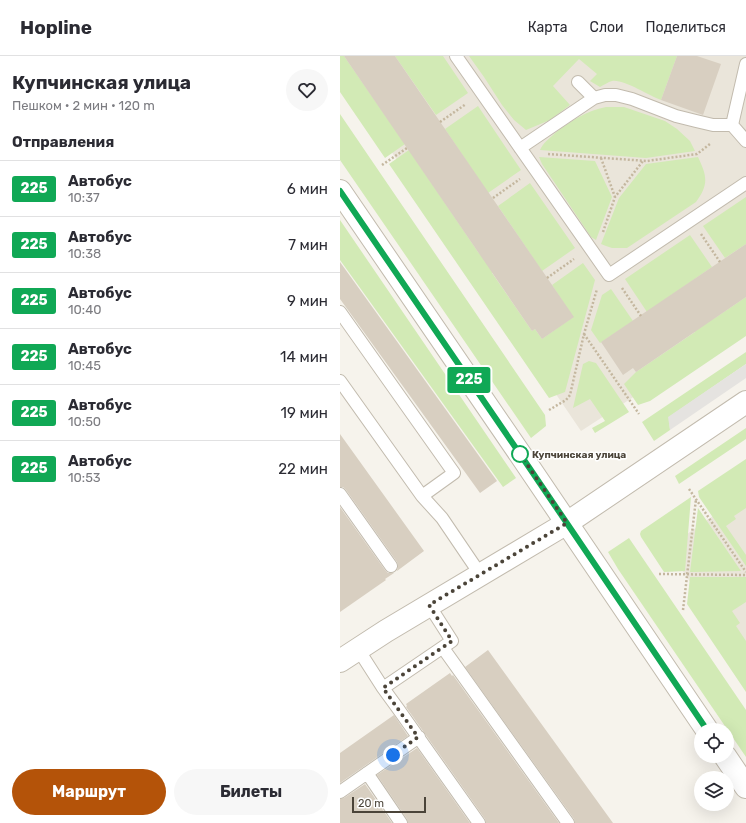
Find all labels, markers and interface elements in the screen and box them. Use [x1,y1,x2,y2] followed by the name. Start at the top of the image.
[20,16,92,39] text: Hopline
[528,19,568,36] text: Карта
[590,19,624,36] text: Слои
[646,19,726,36] text: Поделиться
[286,69,328,111] button: heart
[12,71,191,94] text: Купчинская улица
[12,98,155,113] text: Пешком · 2 мин · 120 m
[12,133,114,151] text: Отправления
[68,172,132,190] text: Автобус
[20,180,48,197] text: 225
[287,180,328,198] text: 6 мин
[68,190,100,205] text: 10:37
[68,228,132,246] text: Автобус
[20,236,48,253] text: 225
[288,236,328,254] text: 7 мин
[68,246,101,261] text: 10:38
[68,284,132,302] text: Автобус
[20,292,48,309] text: 225
[287,292,328,310] text: 9 мин
[68,302,101,317] text: 10:40
[68,340,132,358] text: Автобус
[20,348,48,365] text: 225
[280,348,328,366] text: 14 мин
[68,358,101,373] text: 10:45
[446,367,492,393] line badge: 225
[455,371,483,388] text: 225
[68,396,132,414] text: Автобус
[20,404,48,421] text: 225
[281,404,328,422] text: 19 мин
[68,414,101,429] text: 10:50
[511,445,529,463] marker: Купчинская улица
[532,449,626,461] place label: Купчинская улица
[68,452,132,470] text: Автобус
[20,460,48,477] text: 225
[278,460,328,478] text: 22 мин
[68,470,101,485] text: 10:53
[694,723,734,811] map controls
[694,723,734,763] button: locate
[383,745,403,765] your location
[12,769,166,815] button: Маршрут
[174,769,328,815] button: Билеты
[694,771,734,811] button: layers
[352,795,426,814] scale bar
[358,797,384,810] text: 20 m

